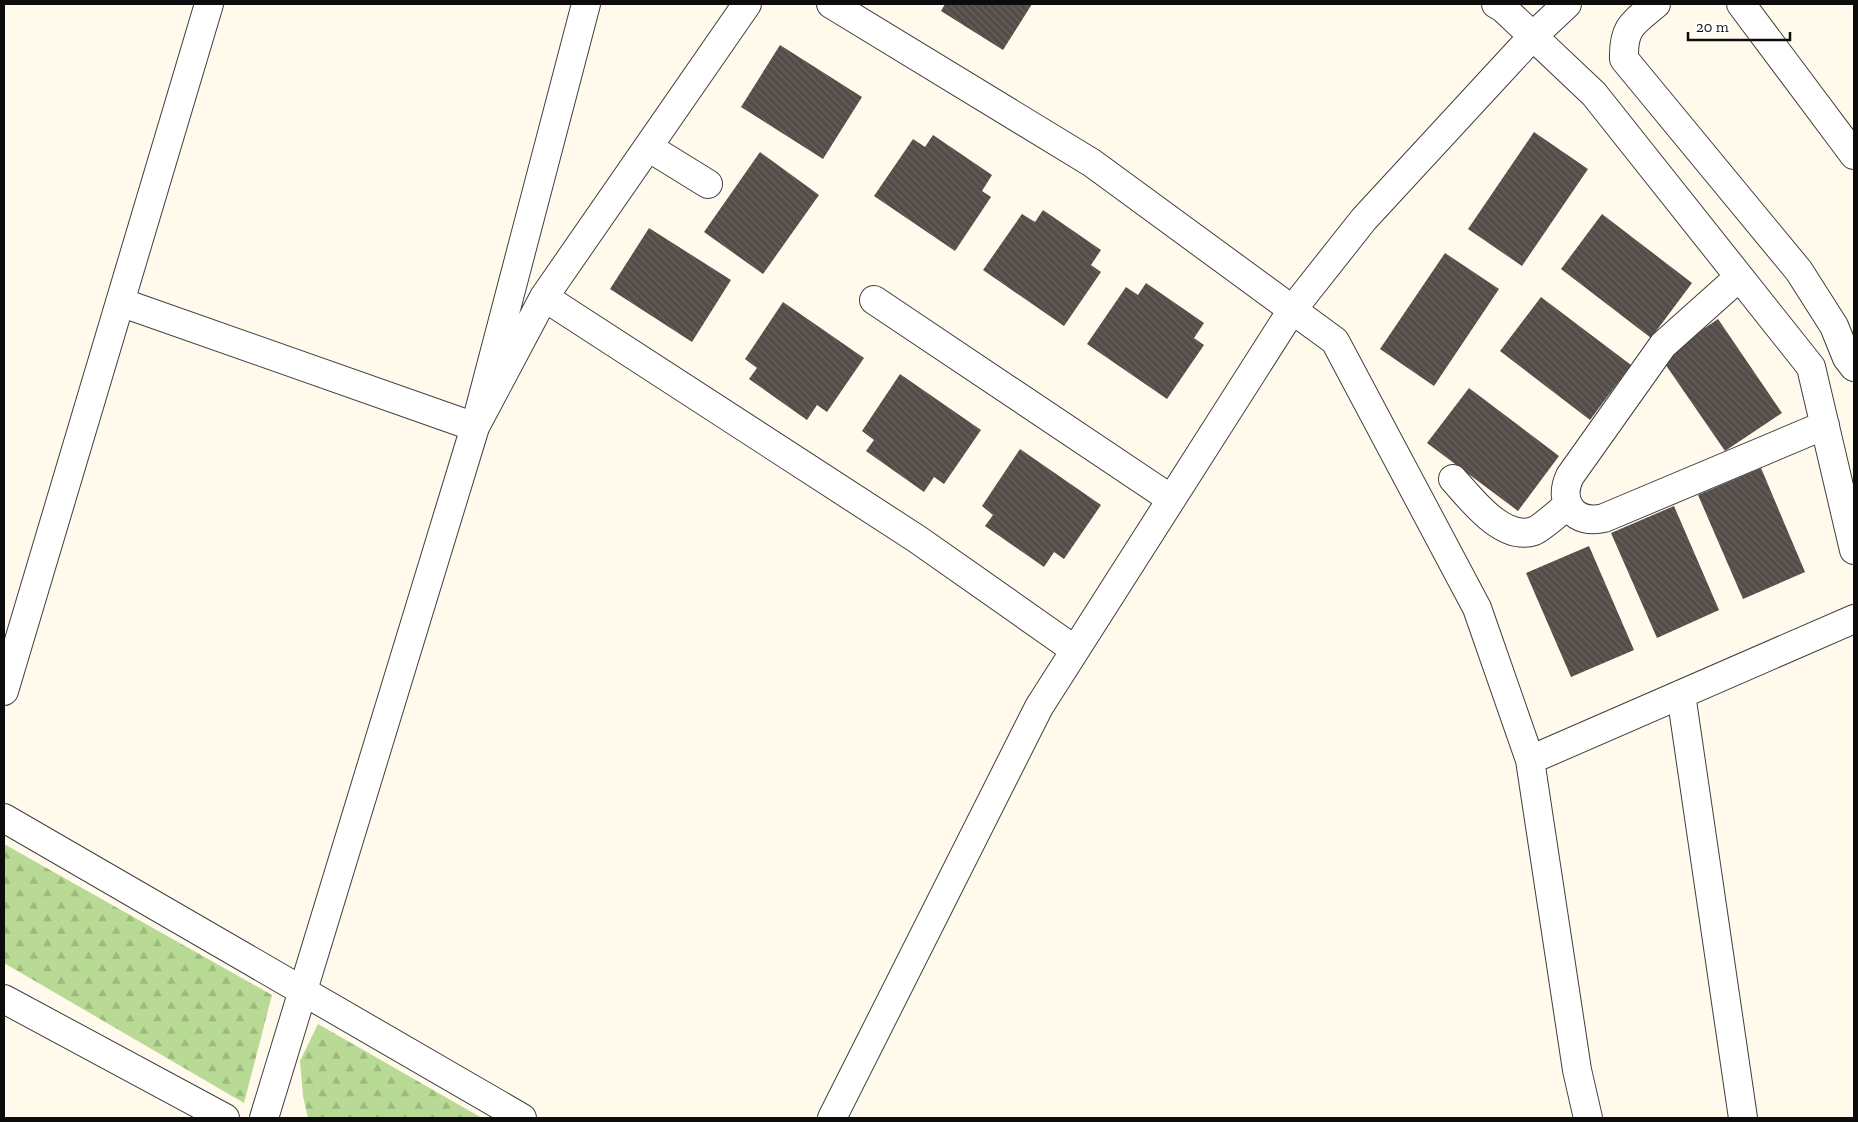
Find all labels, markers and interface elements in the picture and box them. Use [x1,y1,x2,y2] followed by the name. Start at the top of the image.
[1688,10,1790,42] scale bar
[1696,18,1729,36] text: 20 m

